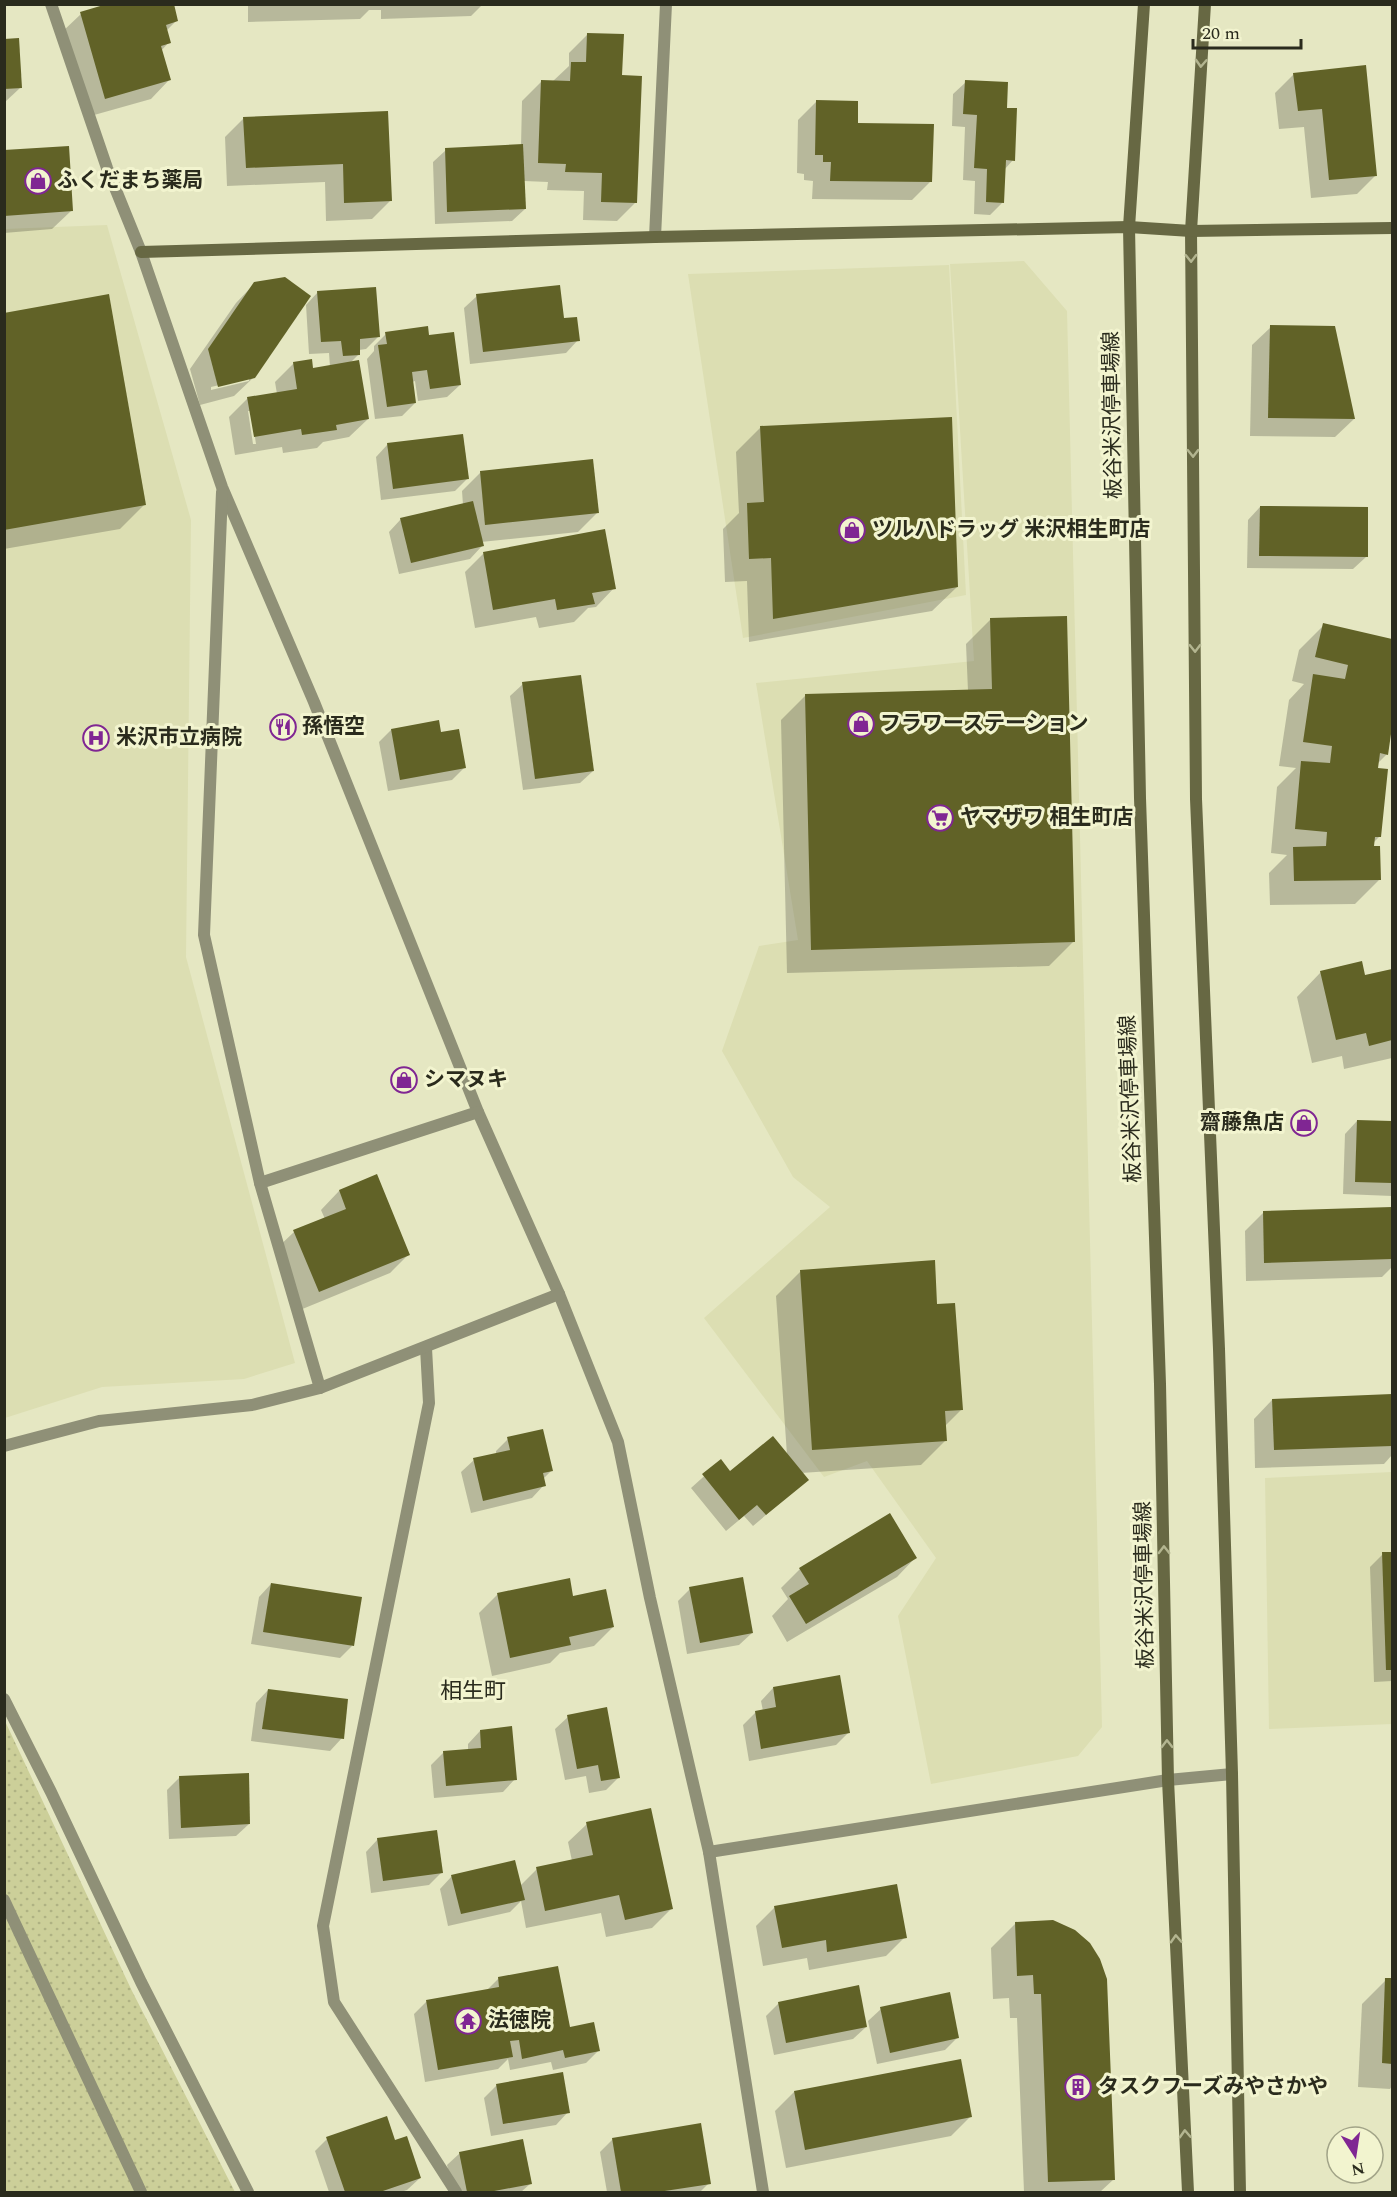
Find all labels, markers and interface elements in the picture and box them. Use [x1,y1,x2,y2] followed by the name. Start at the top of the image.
[1193,12,1301,50] scale bar
[1202,20,1240,47] text: 20 m
[1195,58,1208,67] one-way arrow
[57,165,204,197] place label: ふくだまち薬局
[23,166,53,196] shop icon: ふくだまち薬局
[1185,253,1197,262] one-way arrow
[1096,331,1130,499] street label: 板谷米沢停車場線
[1187,448,1199,457] one-way arrow
[872,514,1150,546] place label: ツルハドラッグ 米沢相生町店
[837,515,867,545] shop icon: ツルハドラッグ 米沢相生町店
[1189,643,1201,652] one-way arrow
[880,708,1089,740] place label: フラワーステーション
[846,709,876,739] shop icon: フラワーステーション
[302,711,365,743] place label: 孫悟空
[268,712,298,742] restaurant icon: 孫悟空
[116,722,242,754] place label: 米沢市立病院
[81,723,111,753] hospital icon: 米沢市立病院
[960,802,1133,834] place label: ヤマザワ 相生町店
[925,803,955,833] supermarket icon: ヤマザワ 相生町店
[1112,1014,1150,1184] street label: 板谷米沢停車場線
[424,1064,508,1096] place label: シマヌキ
[389,1065,419,1095] shop icon: シマヌキ
[1200,1107,1284,1139] place label: 齋藤魚店
[1289,1108,1319,1138] shop icon: 齋藤魚店
[1128,1501,1162,1669] street label: 板谷米沢停車場線
[1157,1545,1170,1554] one-way arrow
[440,1675,506,1708] district label: 相生町
[1161,1740,1173,1749] one-way arrow
[1169,1935,1182,1944] one-way arrow
[488,2005,551,2037] place label: 法徳院
[453,2006,483,2036] temple icon: 法徳院
[1098,2071,1328,2103] place label: タスクフーズみやさかや
[1063,2072,1093,2102] building icon: タスクフーズみやさかや
[1325,2125,1385,2185] north arrow
[1179,2130,1192,2139] one-way arrow
[1349,2156,1367,2182] text: N

